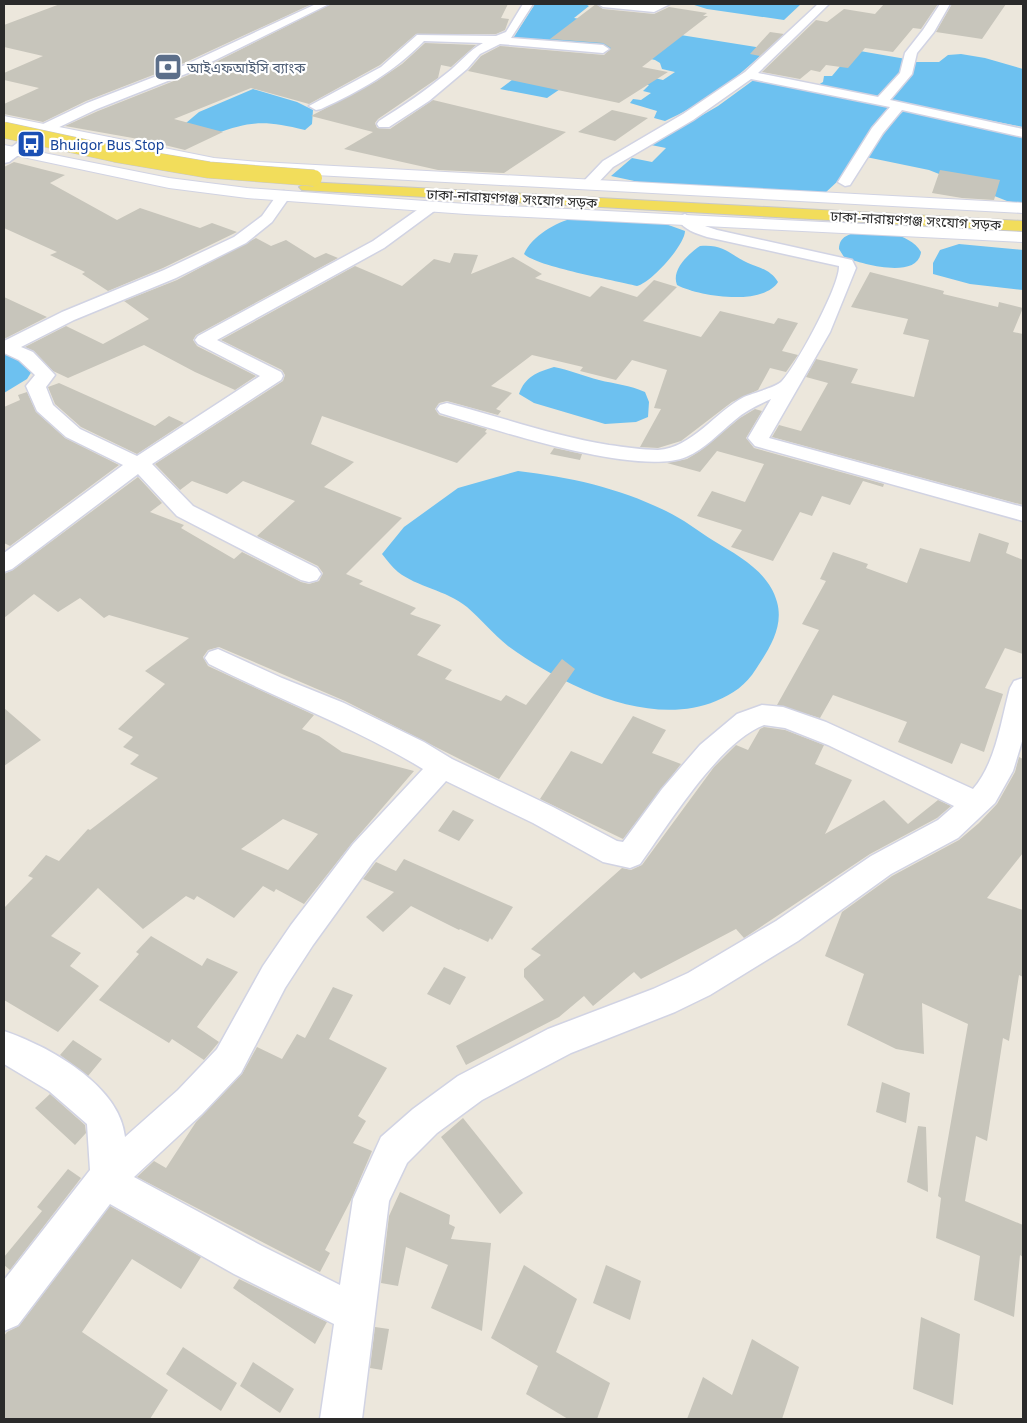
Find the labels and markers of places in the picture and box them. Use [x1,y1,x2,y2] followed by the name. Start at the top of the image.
[153,52,183,82] bank icon: আইএফআইসি ব্যাংক
[186,58,306,77] place label: আইএফআইসি ব্যাংক
[16,129,46,159] bus stop icon: Bhuigor Bus Stop
[50,135,164,154] place label: Bhuigor Bus Stop

